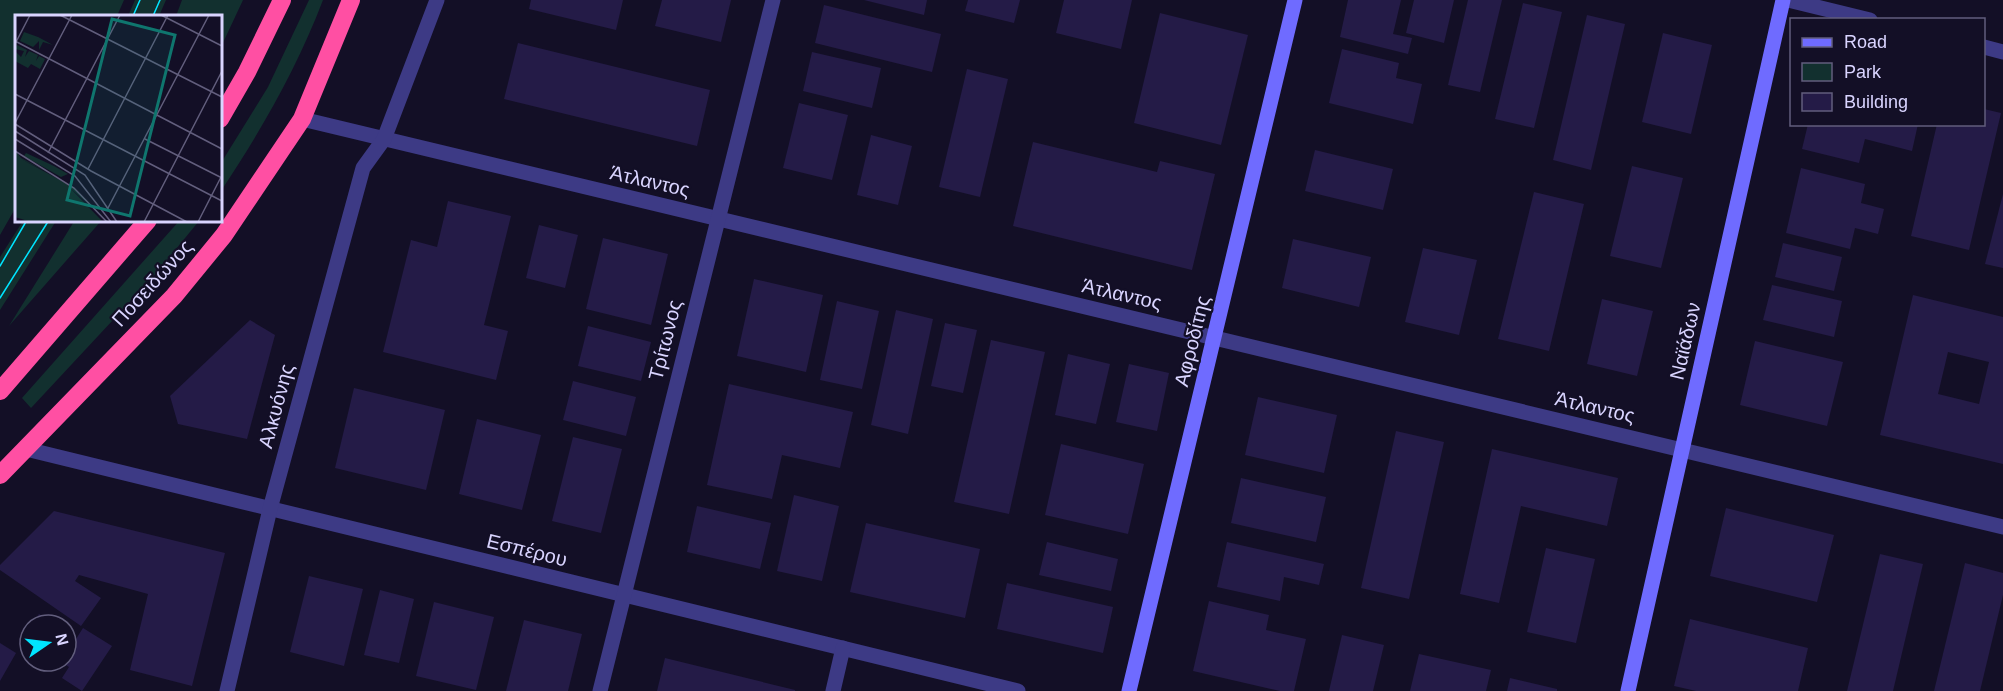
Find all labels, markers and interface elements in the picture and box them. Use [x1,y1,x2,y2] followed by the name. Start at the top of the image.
[15,15,222,222] inset map
[1790,18,1985,126] legend
[1844,32,1887,52] text: Road
[1844,62,1882,82] text: Park
[1844,92,1908,112] text: Building
[608,161,692,201] street label: Άτλαντος
[107,235,197,331] street label: Ποσειδώνος
[1080,274,1164,314] street label: Άτλαντος
[1170,293,1214,389] street label: Αφροδίτης
[644,297,686,382] street label: Τρίτωνος
[1665,300,1705,382] street label: Ναϊάδων
[254,361,298,450] street label: Αλκυόνης
[1553,387,1637,427] street label: Άτλαντος
[485,529,569,571] street label: Εσπέρου
[18,613,78,673] north arrow
[52,632,72,647] text: N

